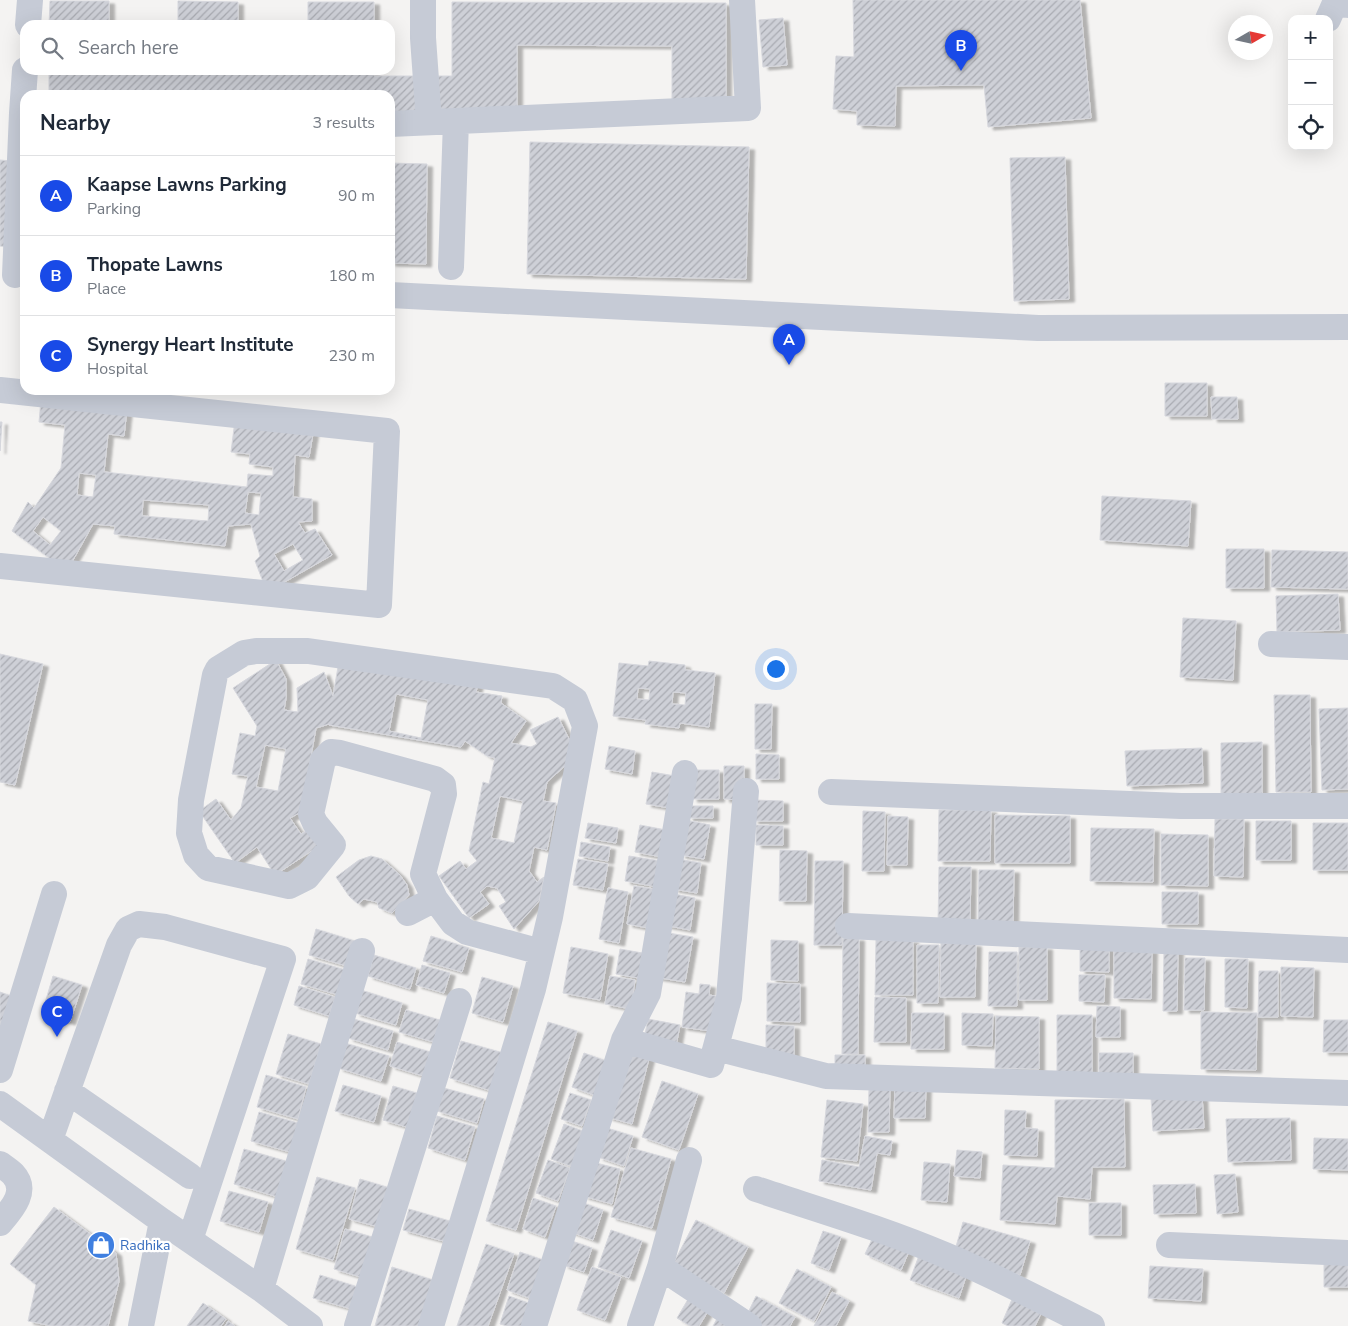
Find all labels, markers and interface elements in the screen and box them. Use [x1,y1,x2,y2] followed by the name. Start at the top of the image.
[1228,15,1273,60] north arrow
[1288,15,1333,150] map controls
[1288,15,1333,60] button: +
[20,20,395,75] search box
[945,30,977,71] pin: B
[38,34,66,62] icon: search
[78,35,179,61] text: Search here
[1288,60,1333,105] button: −
[1288,105,1333,150] button: locate
[40,109,110,137] text: Nearby
[313,112,375,134] text: 3 results
[87,172,287,198] text: Kaapse Lawns Parking
[50,185,62,207] text: A
[338,185,375,207] text: 90 m
[87,198,141,220] text: Parking
[87,252,223,278] text: Thopate Lawns
[50,265,62,287] text: B
[328,265,375,287] text: 180 m
[87,278,126,300] text: Place
[773,324,805,365] pin: A
[87,332,294,358] text: Synergy Heart Institute
[51,345,61,367] text: C
[328,345,375,367] text: 230 m
[87,358,148,380] text: Hospital
[763,656,789,682] your location
[41,996,73,1037] pin: C
[86,1230,116,1260] shop icon: Radhika
[120,1236,170,1255] place label: Radhika

